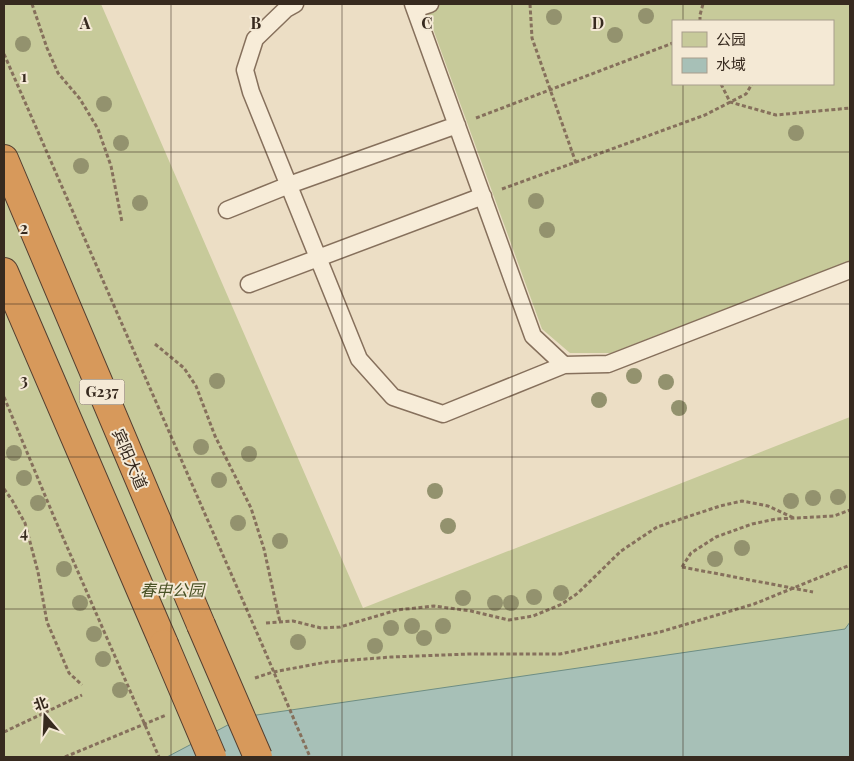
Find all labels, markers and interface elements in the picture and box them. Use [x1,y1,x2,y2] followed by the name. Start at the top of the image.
[79,12,91,33] text: A
[251,12,262,33] text: B
[421,12,433,33] text: C
[592,12,604,33] text: D
[672,20,834,85] legend
[716,29,746,49] text: 公园
[716,54,746,74] text: 水域
[21,65,27,86] text: 1
[20,217,28,238] text: 2
[20,369,28,390] text: 3
[80,380,124,404] road number: G237
[108,425,153,492] street label: 宾阳大道
[20,521,28,542] text: 4
[140,579,206,600] park label: 春申公园
[20,691,70,741] north arrow
[31,692,50,714] text: 北

